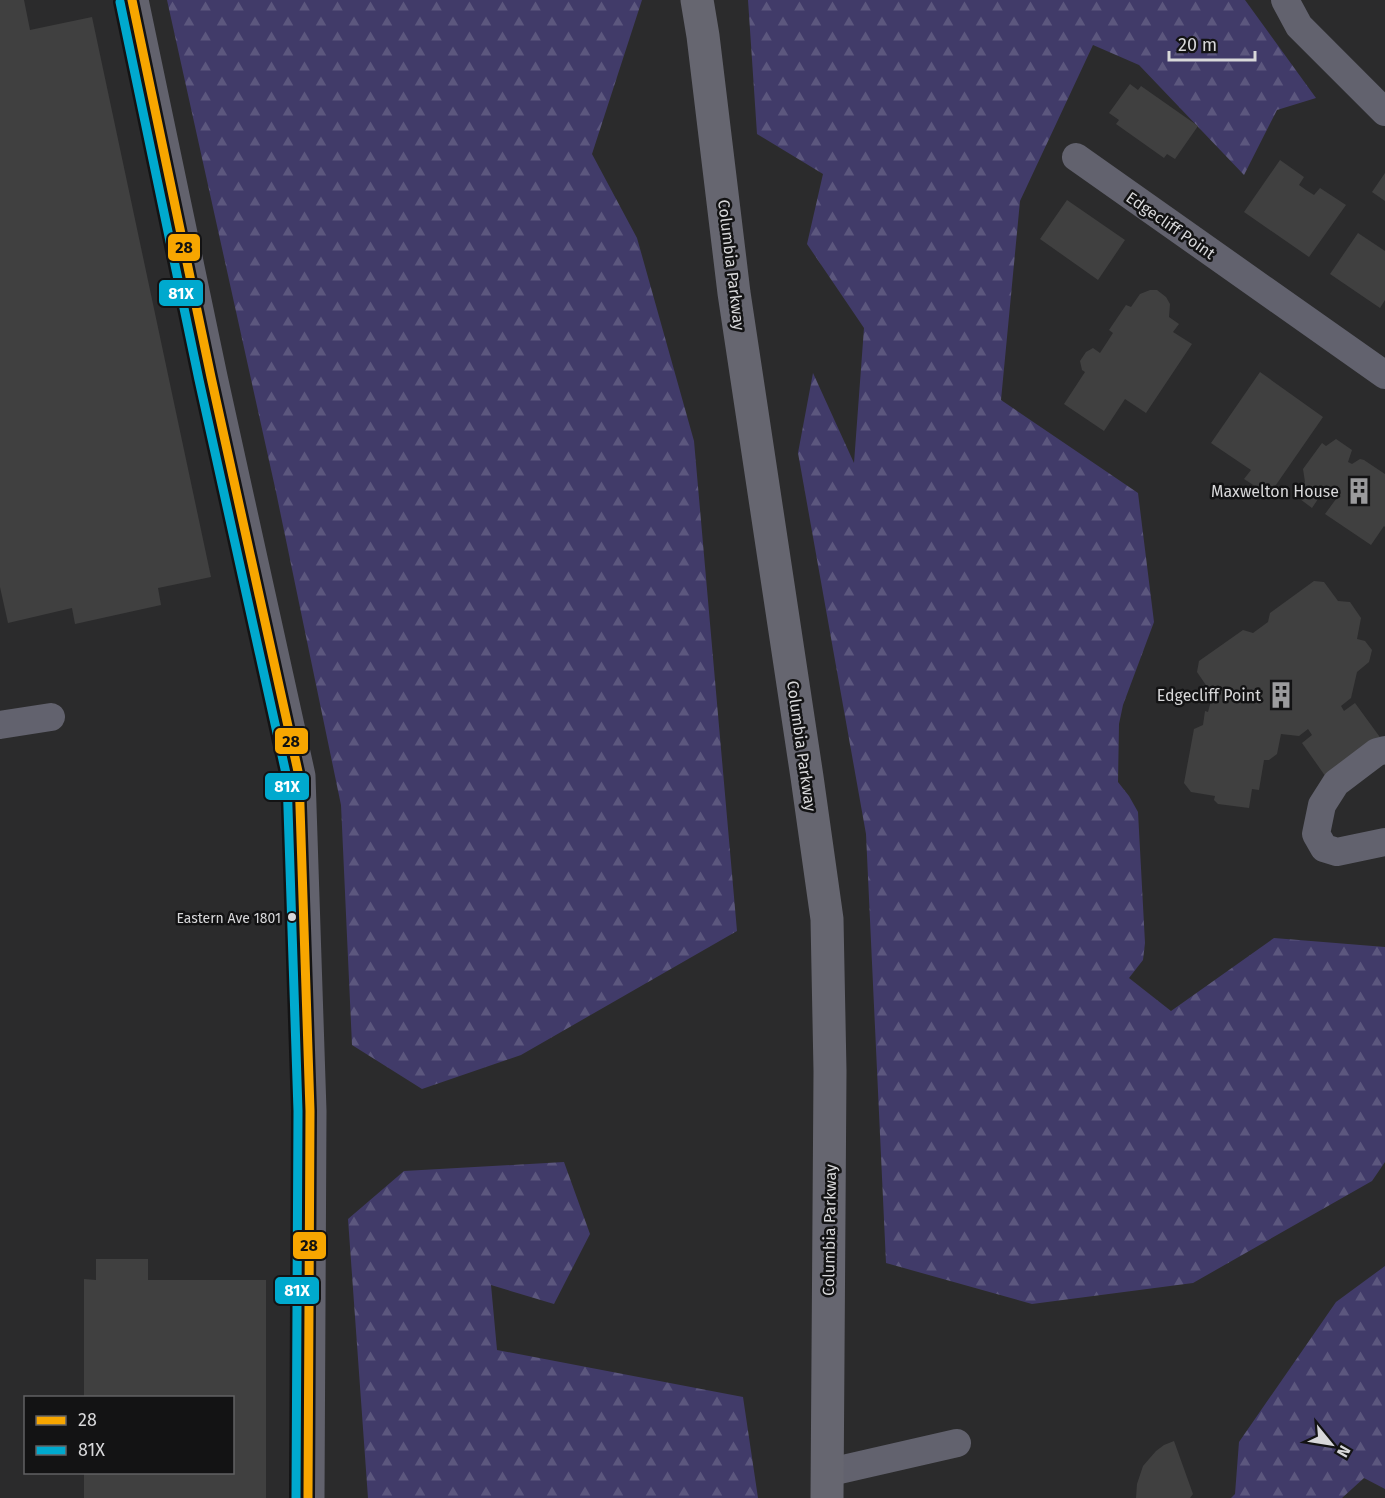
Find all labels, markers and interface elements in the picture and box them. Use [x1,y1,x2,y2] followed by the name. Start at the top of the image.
[1169,24,1254,62] scale bar
[1178,34,1217,56] text: 20 m
[1123,188,1219,263] street label: Edgecliff Point
[714,199,749,332] street label: Columbia Parkway
[167,233,201,262] line badge: 28
[175,238,193,257] text: 28
[158,279,204,307] line badge: 81X
[168,284,194,303] text: 81X
[1344,476,1374,506] building icon: Maxwelton House
[1211,482,1339,501] place label: Maxwelton House
[783,680,820,813] street label: Columbia Parkway
[1266,680,1296,710] building icon: Edgecliff Point
[1157,686,1261,705] place label: Edgecliff Point
[274,727,309,755] line badge: 28
[282,732,300,751] text: 28
[264,772,310,801] line badge: 81X
[274,777,300,796] text: 81X
[176,910,281,927] place label: Eastern Ave 1801
[286,911,298,923] marker: Eastern Ave 1801
[819,1164,840,1296] street label: Columbia Parkway
[292,1231,327,1260] line badge: 28
[300,1236,318,1255] text: 28
[274,1276,320,1305] line badge: 81X
[284,1281,310,1300] text: 81X
[24,1396,234,1474] legend
[78,1409,97,1431] text: 28
[1301,1414,1361,1474] north arrow
[78,1439,105,1461] text: 81X
[1333,1442,1354,1461] text: N

